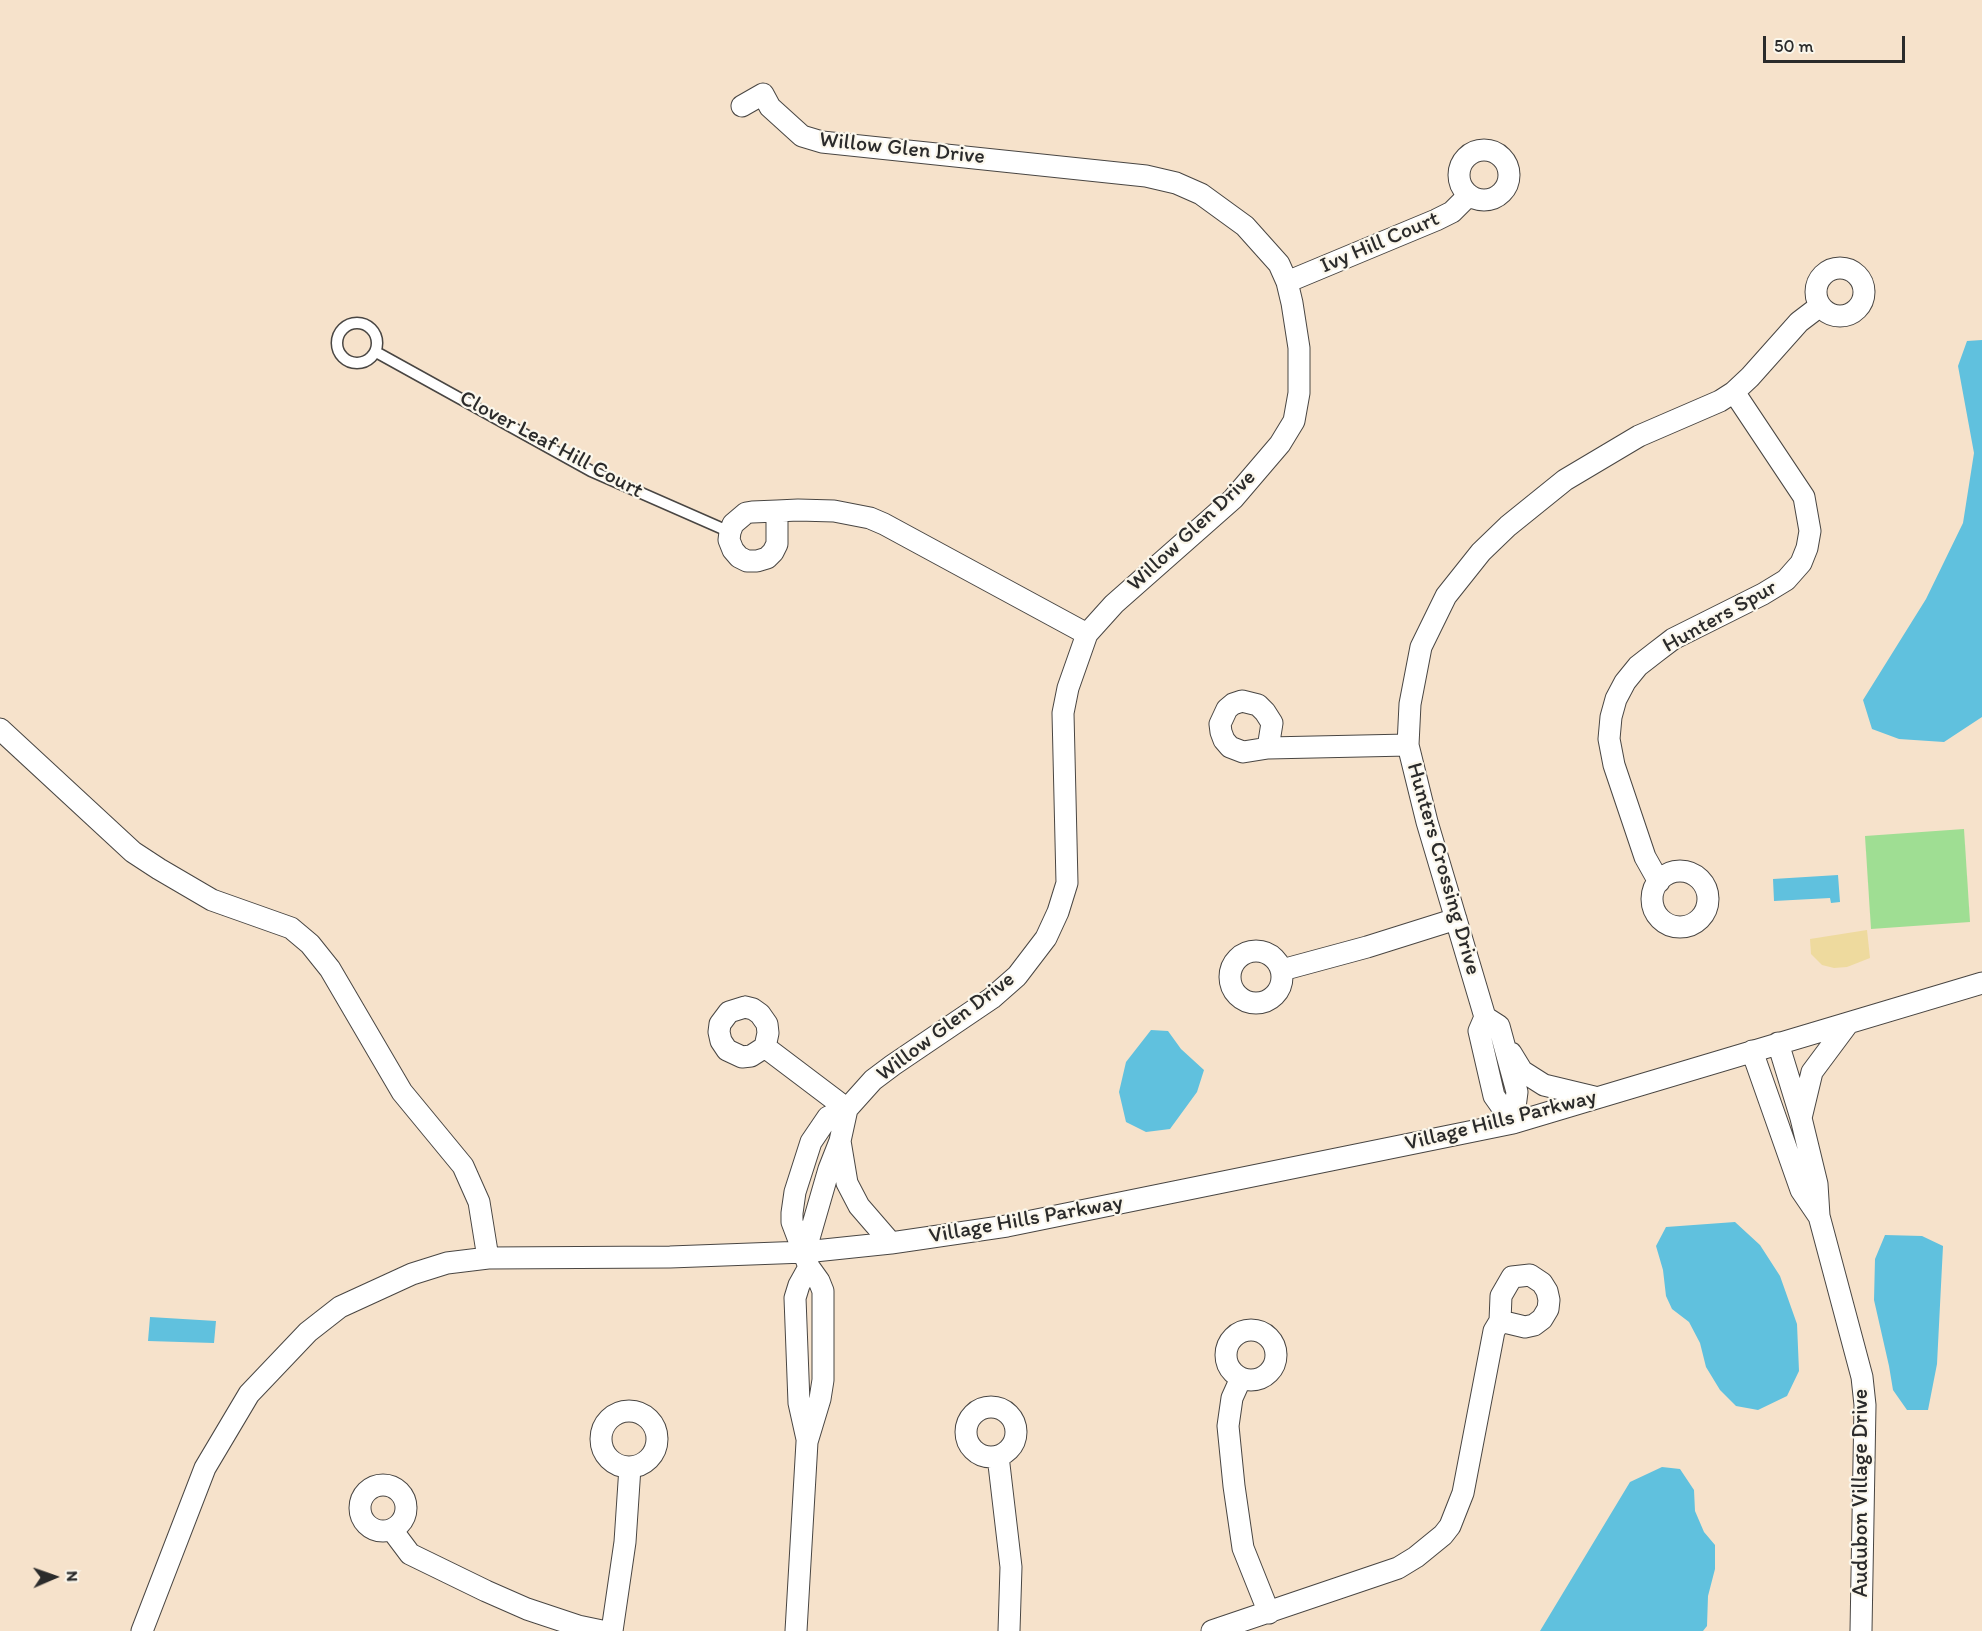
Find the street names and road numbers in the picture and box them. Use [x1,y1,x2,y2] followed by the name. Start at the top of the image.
[818,127,986,171] street label: Willow Glen Drive
[1317,206,1443,280] street label: Ivy Hill Court
[455,385,647,505] street label: Clover Leaf Hill Court
[1122,465,1262,597] street label: Willow Glen Drive
[1658,575,1782,659] street label: Hunters Spur
[1400,760,1486,978] street label: Hunters Crossing Drive
[872,966,1020,1088] street label: Willow Glen Drive
[1403,1084,1599,1158] street label: Village Hills Parkway
[927,1190,1125,1250] street label: Village Hills Parkway
[1848,1389,1874,1597] street label: Audubon Village Drive

